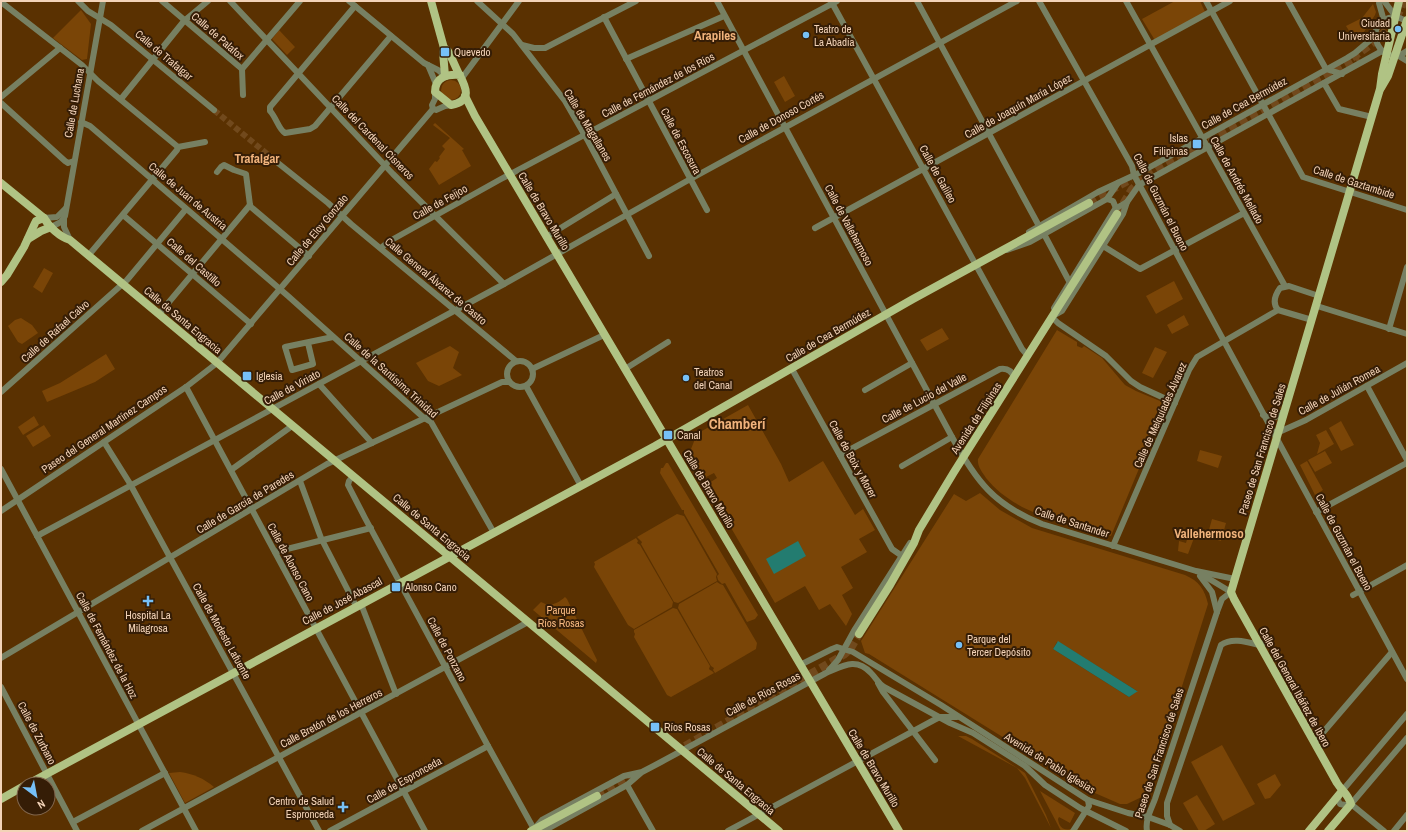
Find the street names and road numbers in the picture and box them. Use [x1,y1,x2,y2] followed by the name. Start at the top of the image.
[189,9,248,63] street label: Calle de Palafox
[132,27,196,83] street label: Calle de Trafalgar
[599,49,717,121] street label: Calle de Fernández de los Ríos
[61,67,87,139] street label: Calle de Luchana
[962,70,1074,141] street label: Calle de Joaquín María López
[1199,73,1290,132] street label: Calle de Cea Bermúdez
[561,86,615,164] street label: Calle de Magallanes
[736,87,827,146] street label: Calle de Donoso Cortés
[329,92,418,183] street label: Calle del Cardenal Cisneros
[658,105,704,177] street label: Calle de Escosura
[1207,134,1267,226] street label: Calle de Andrés Mellado
[916,143,960,205] street label: Calle de Galileo
[1130,151,1192,253] street label: Calle de Guzmán el Bueno
[146,159,230,233] street label: Calle de Juan de Austria
[1312,162,1396,202] street label: Calle de Gaztambide
[515,169,573,253] street label: Calle de Bravo Murillo
[410,181,470,223] street label: Calle de Feijoo
[822,182,876,268] street label: Calle de Vallehermoso
[283,191,351,269] street label: Calle de Eloy Gonzalo
[382,234,490,328] street label: Calle General Álvarez de Castro
[164,235,224,289] street label: Calle del Castillo
[141,283,225,357] street label: Calle de Santa Engracia
[18,297,92,365] street label: Calle de Rafael Calvo
[783,305,873,365] street label: Calle de Cea Bermúdez
[341,329,441,421] street label: Calle de la Santísima Trinidad
[1130,359,1190,470] street label: Calle de Melquíades Álvarez
[1296,362,1382,418] street label: Calle de Julián Romea
[261,366,323,408] street label: Calle de Viriato
[879,370,969,426] street label: Calle de Lucio del Valle
[947,379,1005,457] street label: Avenida de Filipinas
[39,381,170,476] street label: Paseo del General Martínez Campos
[1235,381,1289,516] street label: Paseo de San Francisco de Sales
[826,418,880,500] street label: Calle de Boix y Morer
[680,447,738,531] street label: Calle de Bravo Murillo
[194,467,297,537] street label: Calle de García de Paredes
[390,490,474,564] street label: Calle de Santa Engracia
[1313,491,1375,593] street label: Calle de Guzmán el Bueno
[1033,503,1111,541] street label: Calle de Santander
[264,520,318,604] street label: Calle de Alonso Cano
[300,574,384,628] street label: Calle de José Abascal
[190,580,254,682] street label: Calle de Modesto Lafuente
[73,589,141,701] street label: Calle de Fernández de la Hoz
[424,614,470,684] street label: Calle de Ponzano
[1256,625,1334,749] street label: Calle del General Ibáñez de Ibero
[723,668,803,719] street label: Calle de Ríos Rosas
[277,685,385,751] street label: Calle Bretón de los Herreros
[1131,686,1187,820] street label: Paseo de San Francisco de Sales
[15,699,59,767] street label: Calle de Zurbano
[845,726,903,810] street label: Calle de Bravo Murillo
[1001,729,1098,797] street label: Avenida de Pablo Iglesias
[694,744,778,818] street label: Calle de Santa Engracia
[364,754,444,806] street label: Calle de Espronceda

